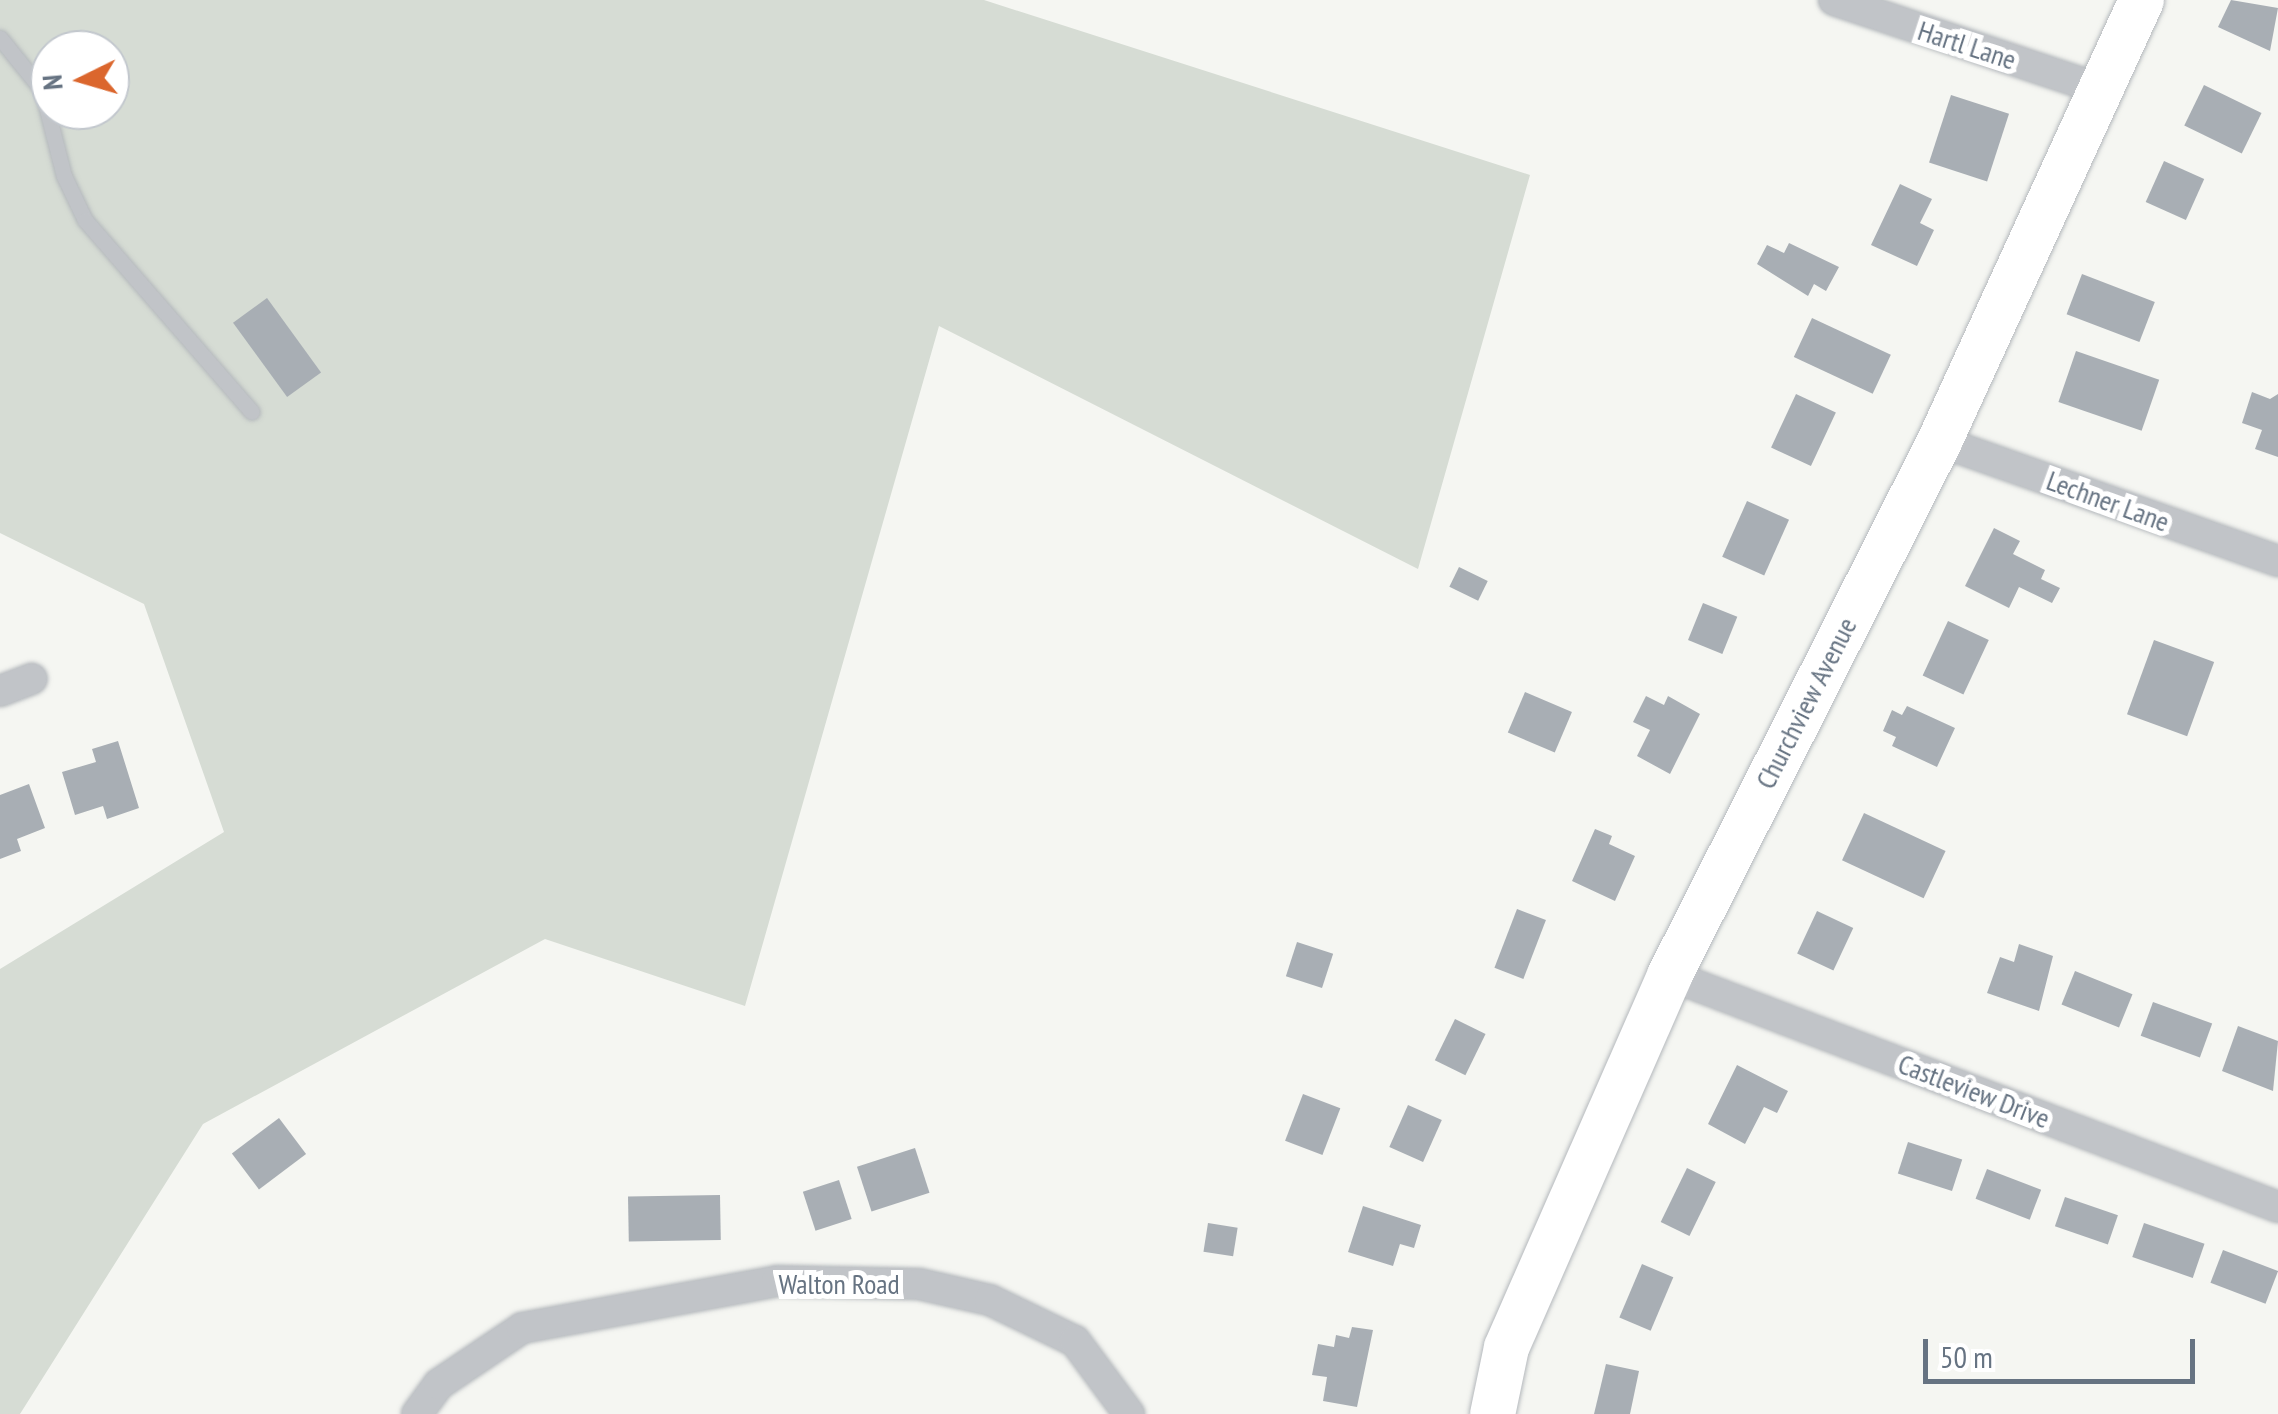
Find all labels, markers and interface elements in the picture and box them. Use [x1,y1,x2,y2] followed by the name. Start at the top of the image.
[1914,13,2020,77] street label: Hartl Lane
[30,30,130,130] north arrow
[33,73,71,92] text: N
[2042,463,2174,539] street label: Lechner Lane
[1748,611,1864,795] street label: Churchview Avenue
[1893,1047,2055,1135] street label: Castleview Drive
[778,1267,900,1301] street label: Walton Road
[1928,1319,2200,1381] scale bar
[1940,1337,1993,1376] text: 50 m

